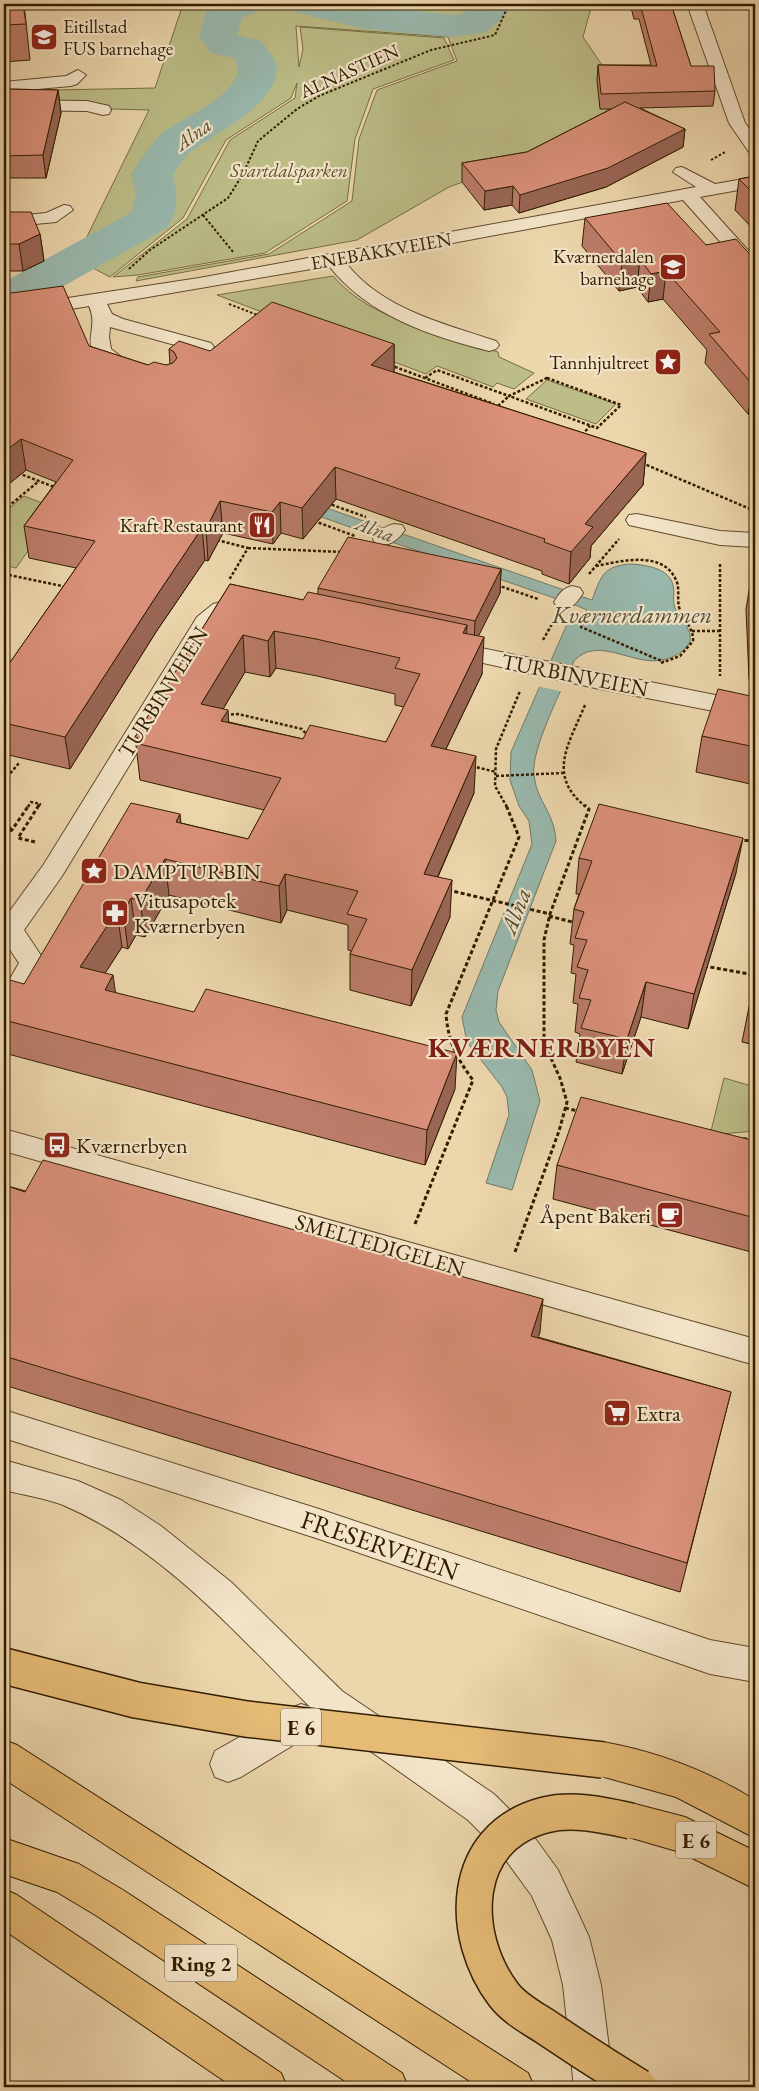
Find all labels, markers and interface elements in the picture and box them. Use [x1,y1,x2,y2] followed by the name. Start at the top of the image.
[63,14,173,61] place label: Eitillstad FUS barnehage
[29,22,59,52] school or university icon: Eitillstad FUS barnehage
[294,38,403,104] street label: ALNASTIEN
[168,112,217,157] water label: Alna
[229,158,348,183] park label: Svartdalsparken
[309,226,453,276] street label: ENEBAKKVEIEN
[553,244,654,291] place label: Kværnerdalen barnehage
[658,252,688,282] school or university icon: Kværnerdalen barnehage
[653,347,683,377] place icon: Tannhjultreet
[549,350,649,375] place label: Tannhjultreet
[350,509,398,548] water label: Alna
[247,510,277,540] restaurant icon: Kraft Restaurant
[120,513,243,538] place label: Kraft Restaurant
[551,599,712,630] water label: Kværnerdammen
[111,621,215,763] street label: TURBINVEIEN
[499,647,651,704] street label: TURBINVEIEN
[79,856,109,886] place icon: DAMPTURBIN
[113,857,261,886] place label: DAMPTURBIN
[491,883,538,940] water label: Alna
[134,886,246,940] place label: Vitusapotek Kværnerbyen
[100,898,130,928] pharmacy icon: Vitusapotek Kværnerbyen
[428,1029,656,1065] district label: KVÆRNERBYEN
[42,1130,72,1160] bus stop icon: Kværnerbyen
[76,1131,188,1160] place label: Kværnerbyen
[655,1200,685,1230] cafe icon: Åpent Bakeri
[539,1201,651,1230] place label: Åpent Bakeri
[292,1207,469,1283] street label: SMELTEDIGELEN
[602,1398,632,1428] supermarket icon: Extra
[636,1399,681,1428] place label: Extra
[296,1502,464,1588] street label: FRESERVEIEN
[281,1708,321,1745] road number: E 6
[676,1822,716,1858] road number: E 6
[165,1945,237,1982] road number: Ring 2

